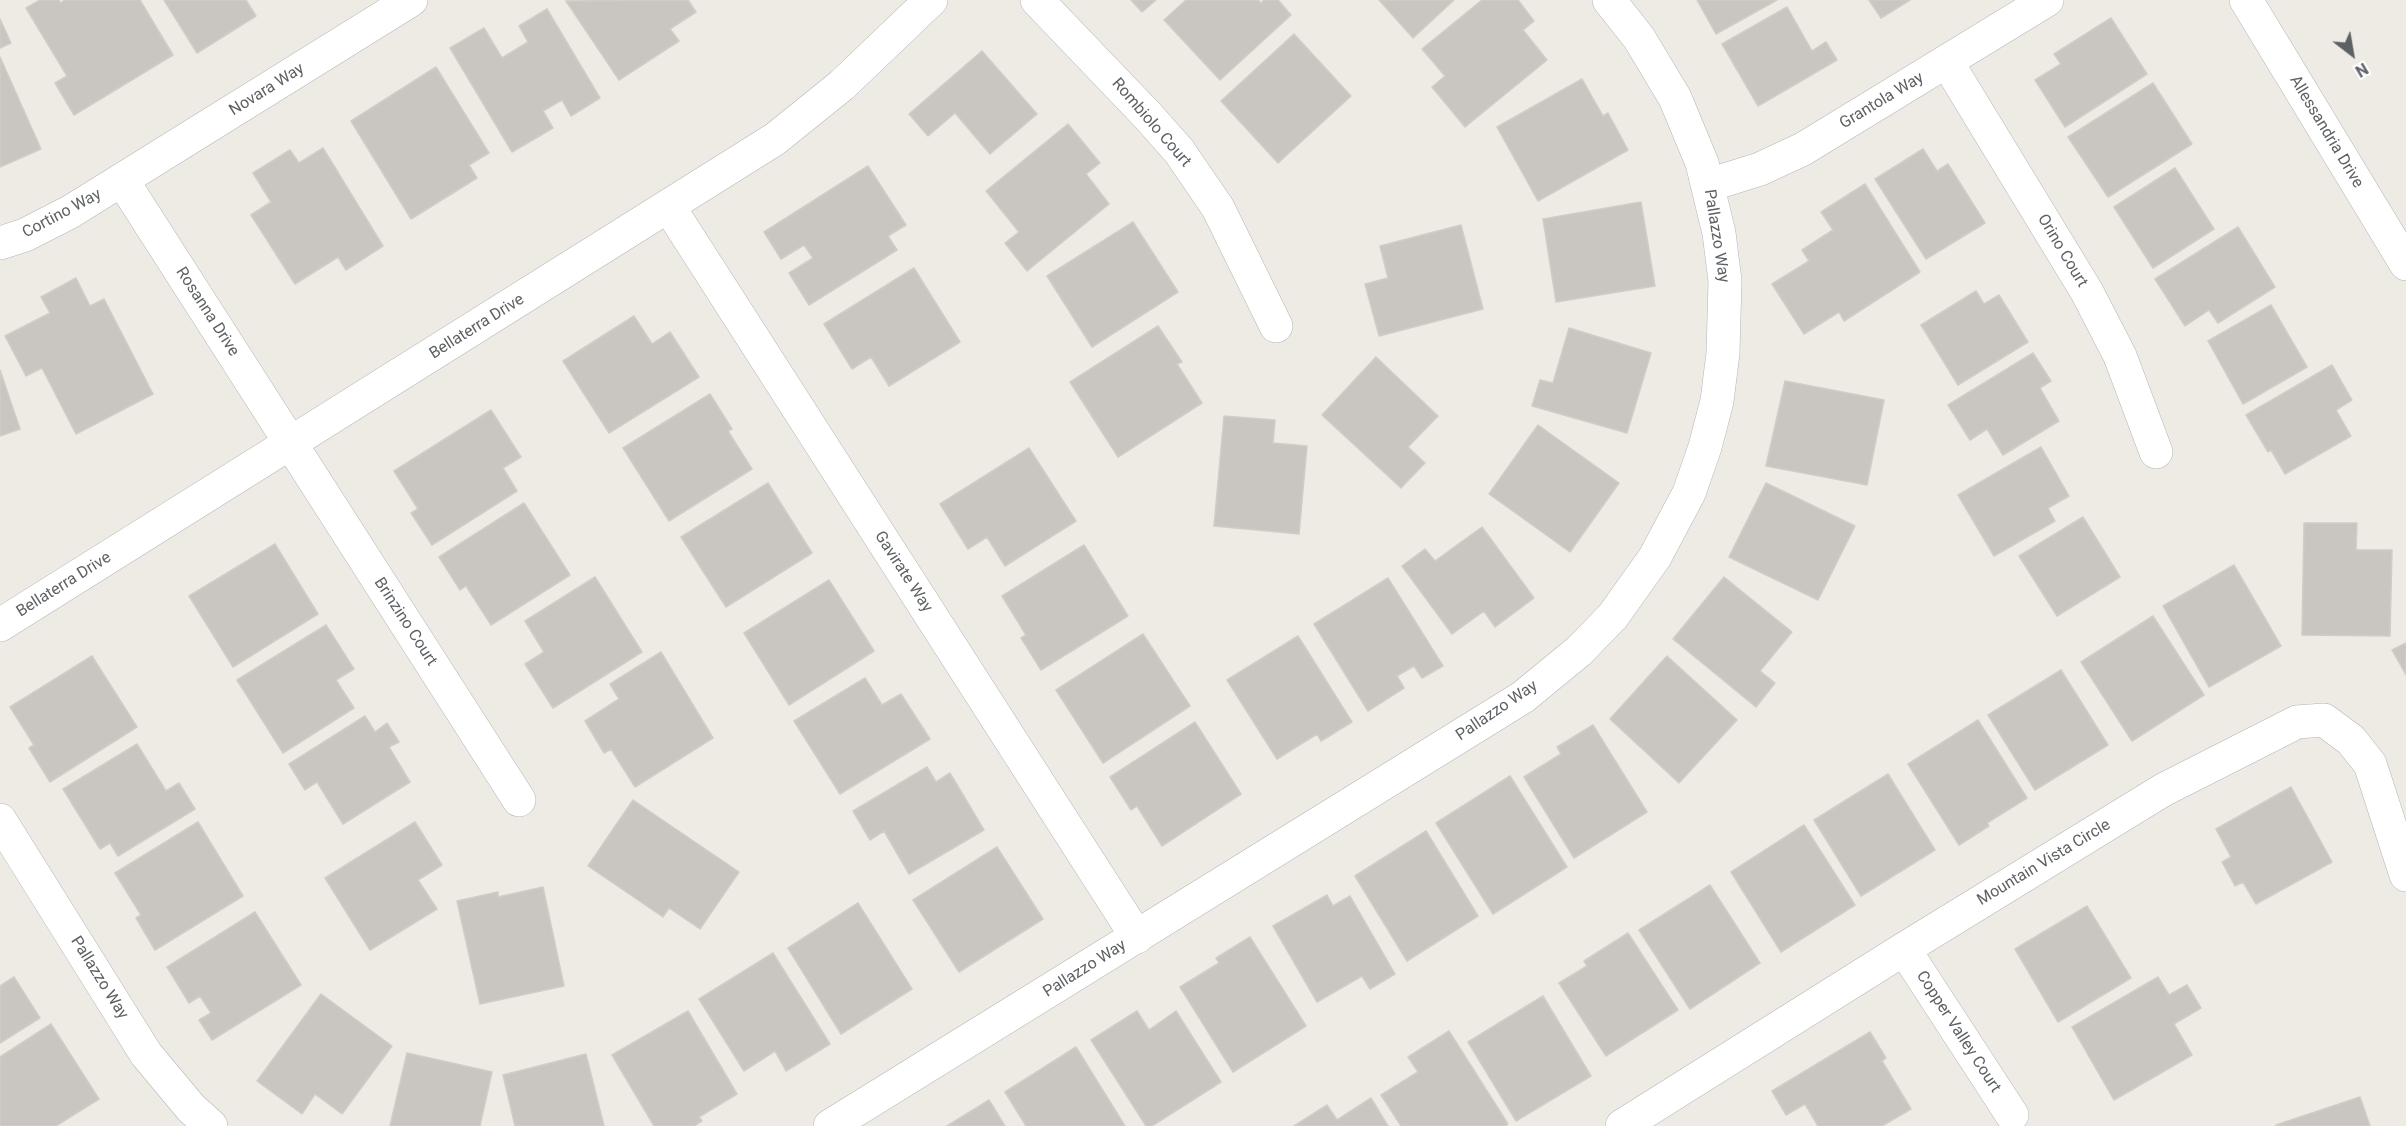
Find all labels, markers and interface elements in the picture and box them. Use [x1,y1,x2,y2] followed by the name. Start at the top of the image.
[2322,24,2382,84] north arrow
[226,59,308,121] street label: Novara Way
[2352,59,2371,81] text: N
[1837,68,1927,134] street label: Grantola Way
[2285,72,2367,192] street label: Allessandria Drive
[1107,75,1195,171] street label: Rombiolo Court
[19,185,105,243] street label: Cortino Way
[1699,188,1733,284] street label: Pallazzo Way
[2033,211,2091,291] street label: Orino Court
[171,264,243,360] street label: Rosanna Drive
[426,290,528,364] street label: Bellaterra Drive
[870,528,936,616] street label: Gavirate Way
[13,548,115,622] street label: Bellaterra Drive
[369,574,441,670] street label: Brinzino Court
[1453,677,1541,745] street label: Pallazzo Way
[1974,816,2114,910] street label: Mountain Vista Circle
[66,933,132,1023] street label: Pallazzo Way
[1040,936,1130,1002] street label: Pallazzo Way
[1912,968,2004,1096] street label: Copper Valley Court

